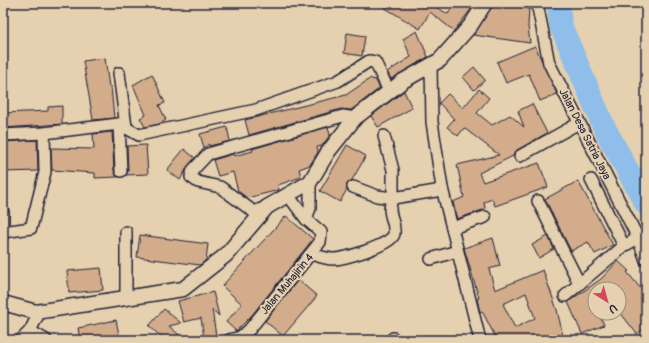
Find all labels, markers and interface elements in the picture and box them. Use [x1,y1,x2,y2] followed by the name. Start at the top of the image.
[556,86,614,182] street label: Jalan Desa Satria Jaya
[258,250,317,317] street label: Jalan Muhajirin 4
[587,281,627,321] north arrow
[606,301,620,316] text: U

